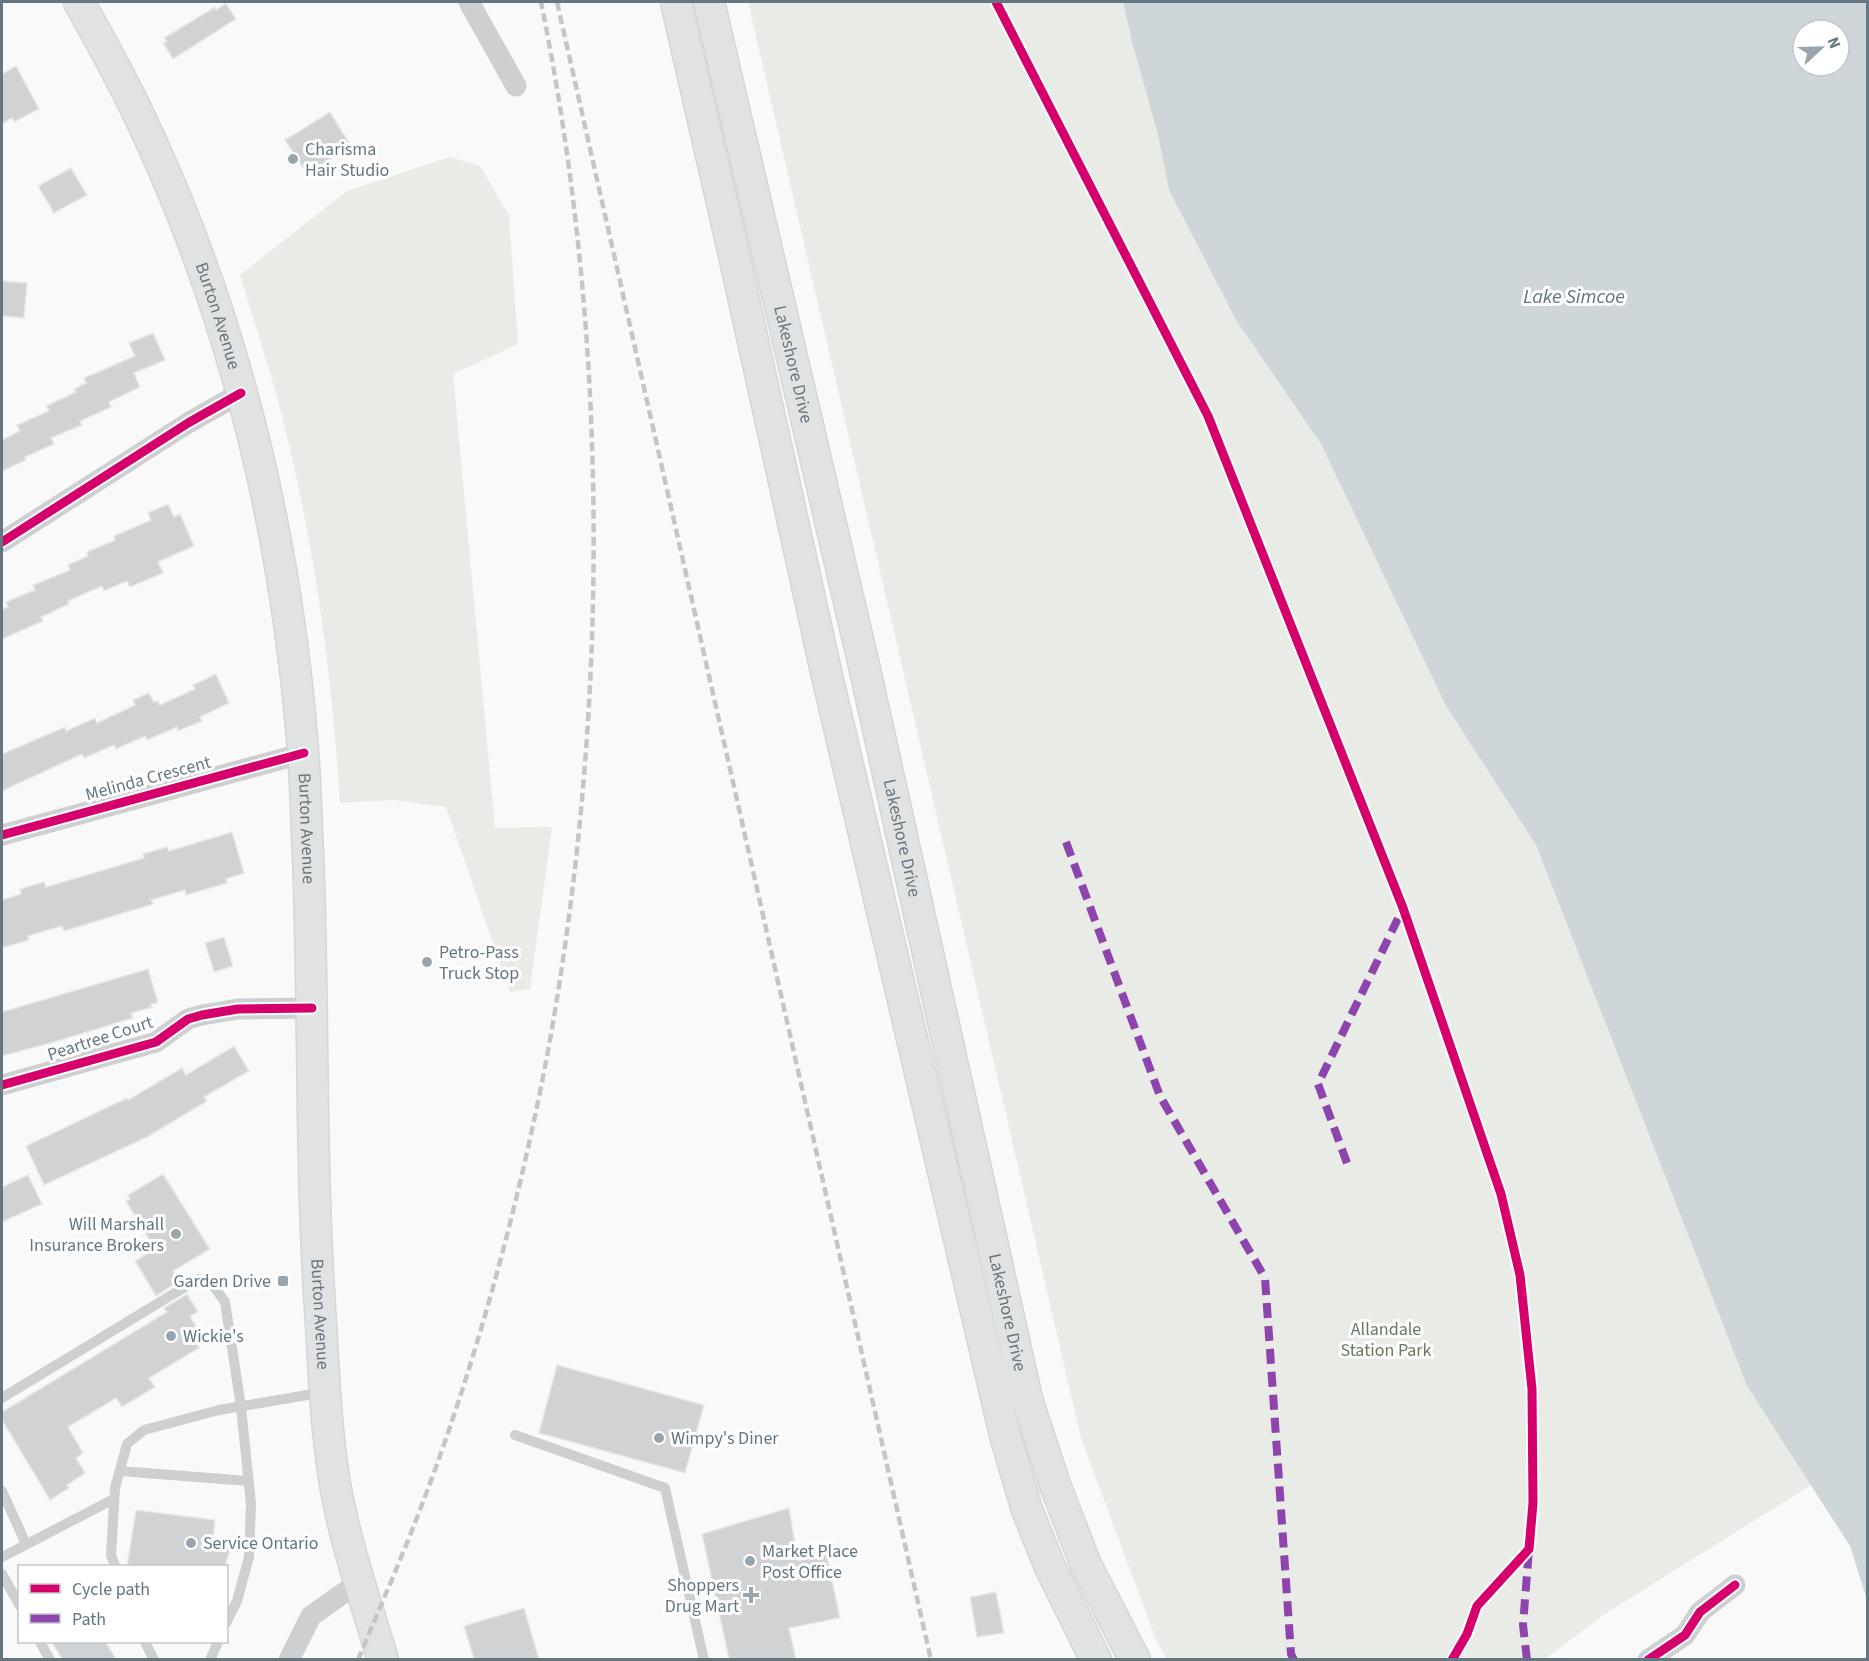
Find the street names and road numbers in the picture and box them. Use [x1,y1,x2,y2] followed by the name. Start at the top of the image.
[189,259,247,372] street label: Burton Avenue
[767,303,819,426] street label: Lakeshore Drive
[83,750,214,807] street label: Melinda Crescent
[292,772,321,884] street label: Burton Avenue
[877,777,927,899] street label: Lakeshore Drive
[44,1010,156,1067] street label: Peartree Court
[982,1251,1033,1374] street label: Lakeshore Drive
[304,1258,336,1370] street label: Burton Avenue

